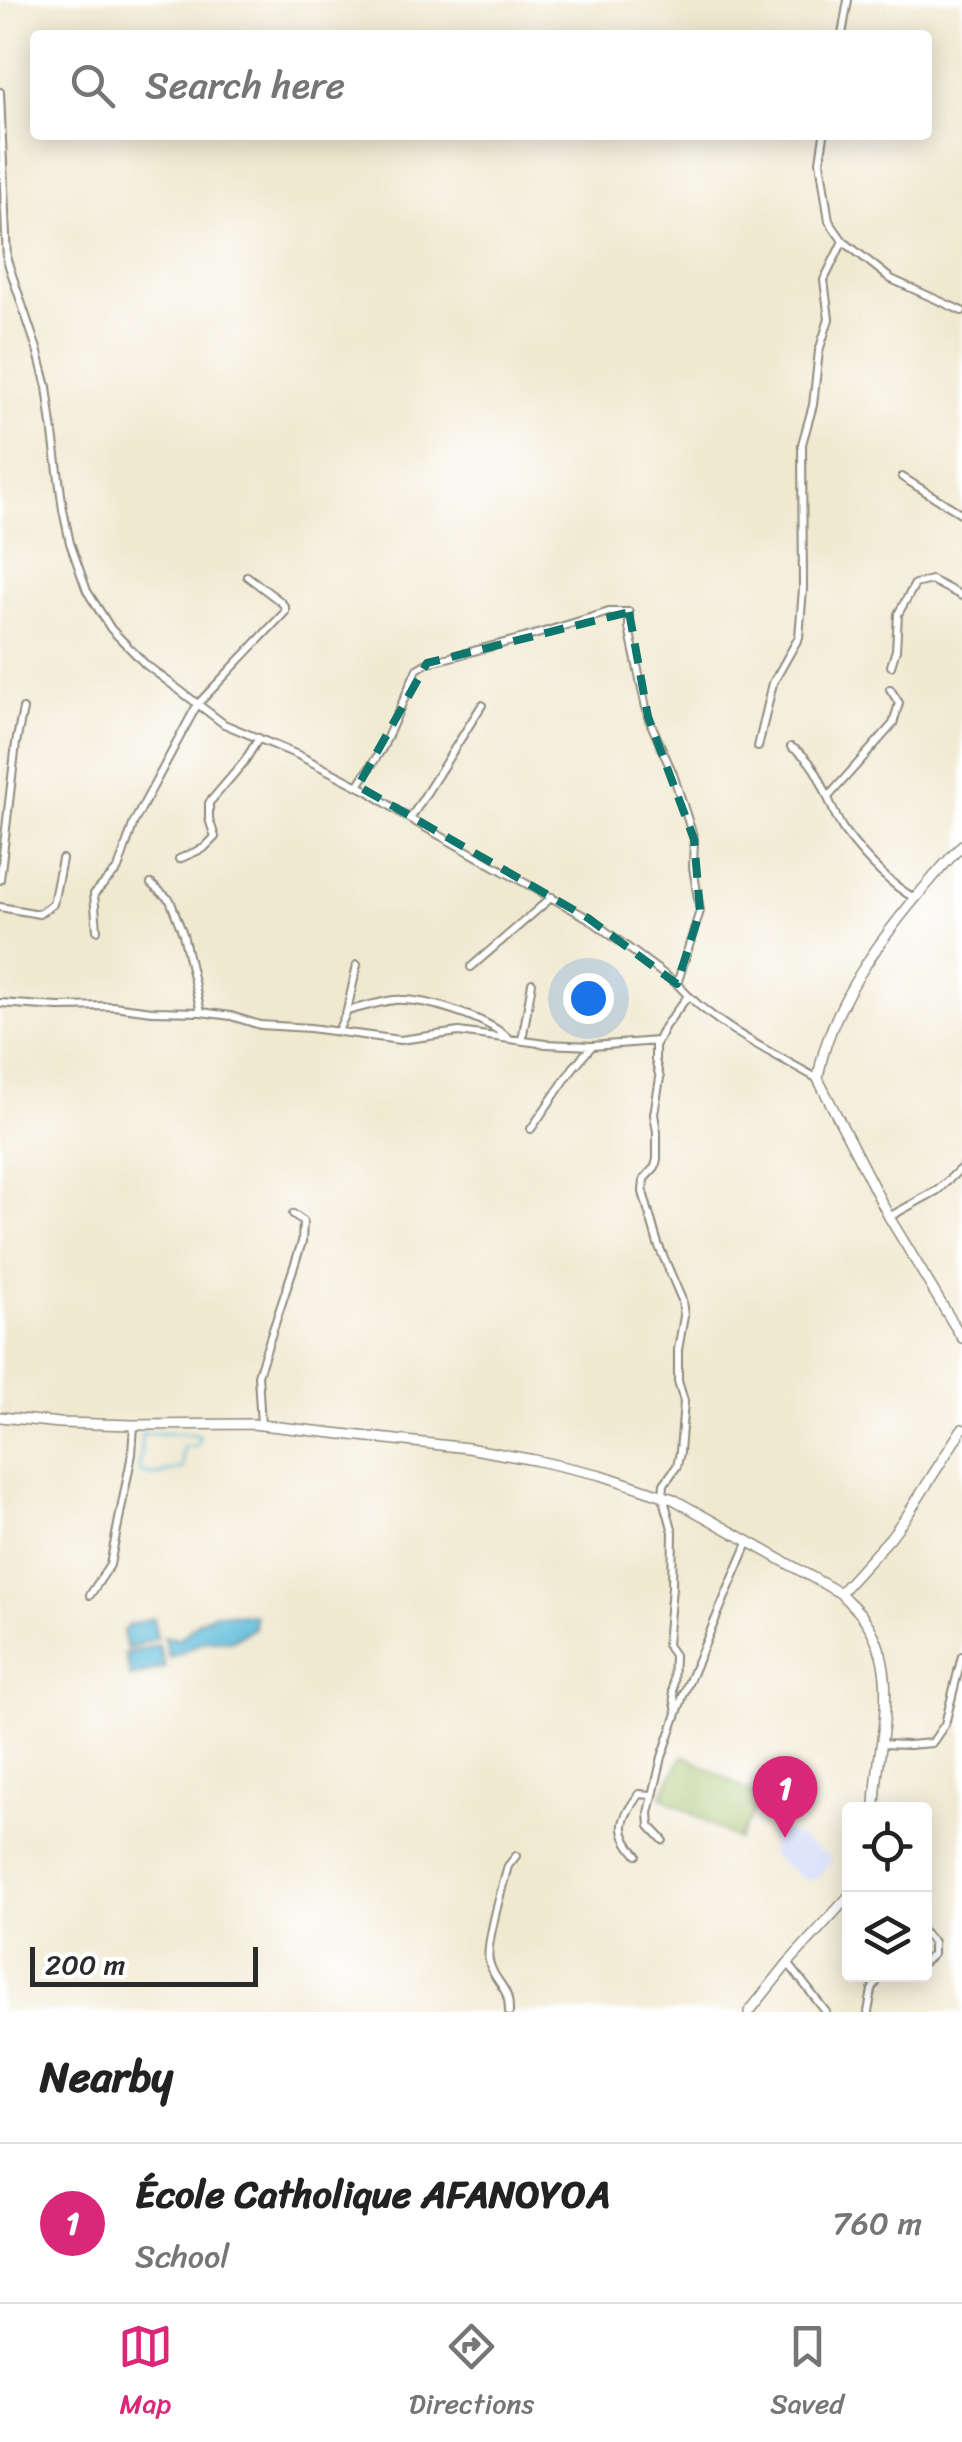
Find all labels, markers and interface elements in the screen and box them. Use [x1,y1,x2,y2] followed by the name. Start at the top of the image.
[30,30,932,140] search box
[145,52,345,119] text: Search here
[65,58,120,113] icon: search
[563,973,614,1024] your location
[752,1756,818,1838] pin: 1
[842,1802,932,1982] map controls
[842,1802,932,1892] button: locate
[842,1892,932,1982] button: layers
[45,1940,125,1989] text: 200 m
[30,1942,258,1986] scale bar
[40,2040,173,2114] text: Nearby
[135,2161,611,2228] text: École Catholique AFANOYOA
[66,2195,79,2252] text: 1
[832,2195,922,2252] text: 760 m
[135,2228,229,2285] text: School
[118,2319,173,2428] tab: Map
[409,2319,534,2428] tab: Directions
[770,2319,844,2428] tab: Saved

